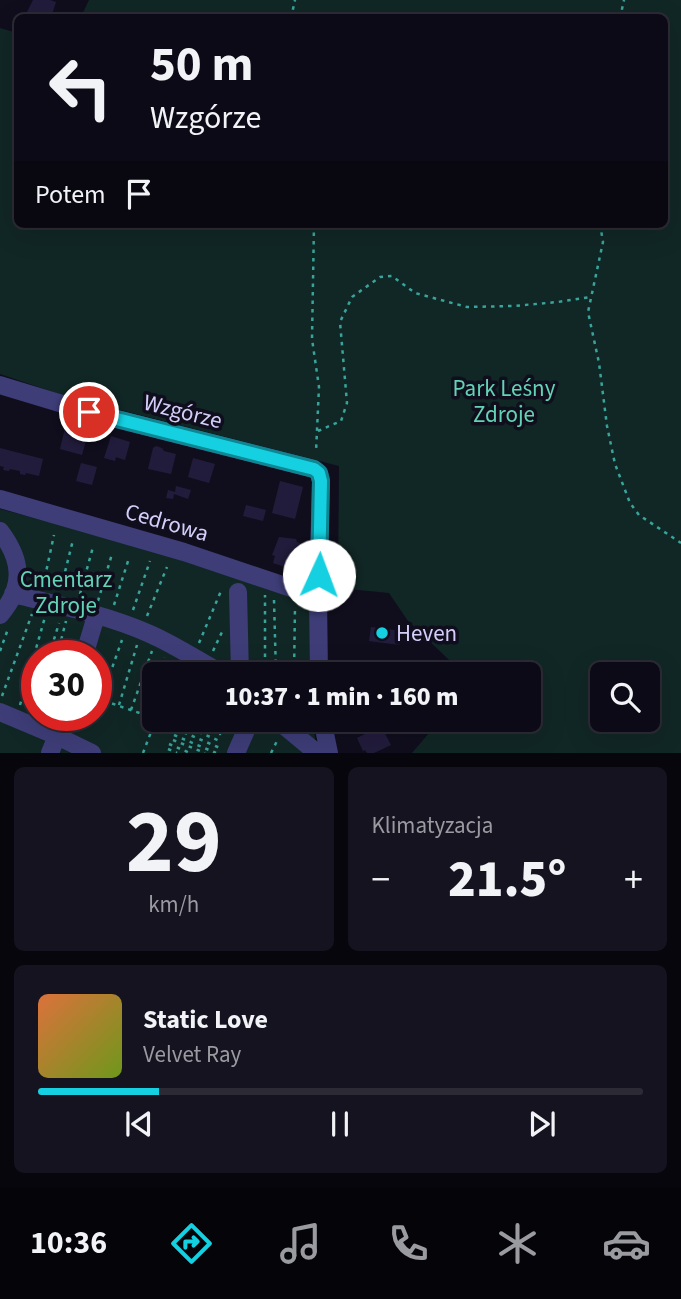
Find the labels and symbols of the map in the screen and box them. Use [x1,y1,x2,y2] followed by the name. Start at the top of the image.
[453,372,556,431] park label: Park Leśny Zdroje
[59,382,119,442] pin
[140,386,226,437] street label: Wzgórze
[121,495,212,550] street label: Cedrowa
[282,538,356,612] position arrow
[20,563,113,622] park label: Cmentarz Zdroje
[396,617,457,650] place label: Heven
[374,625,390,641] marker: Heven
[21,640,112,731] speed limit sign: 30

